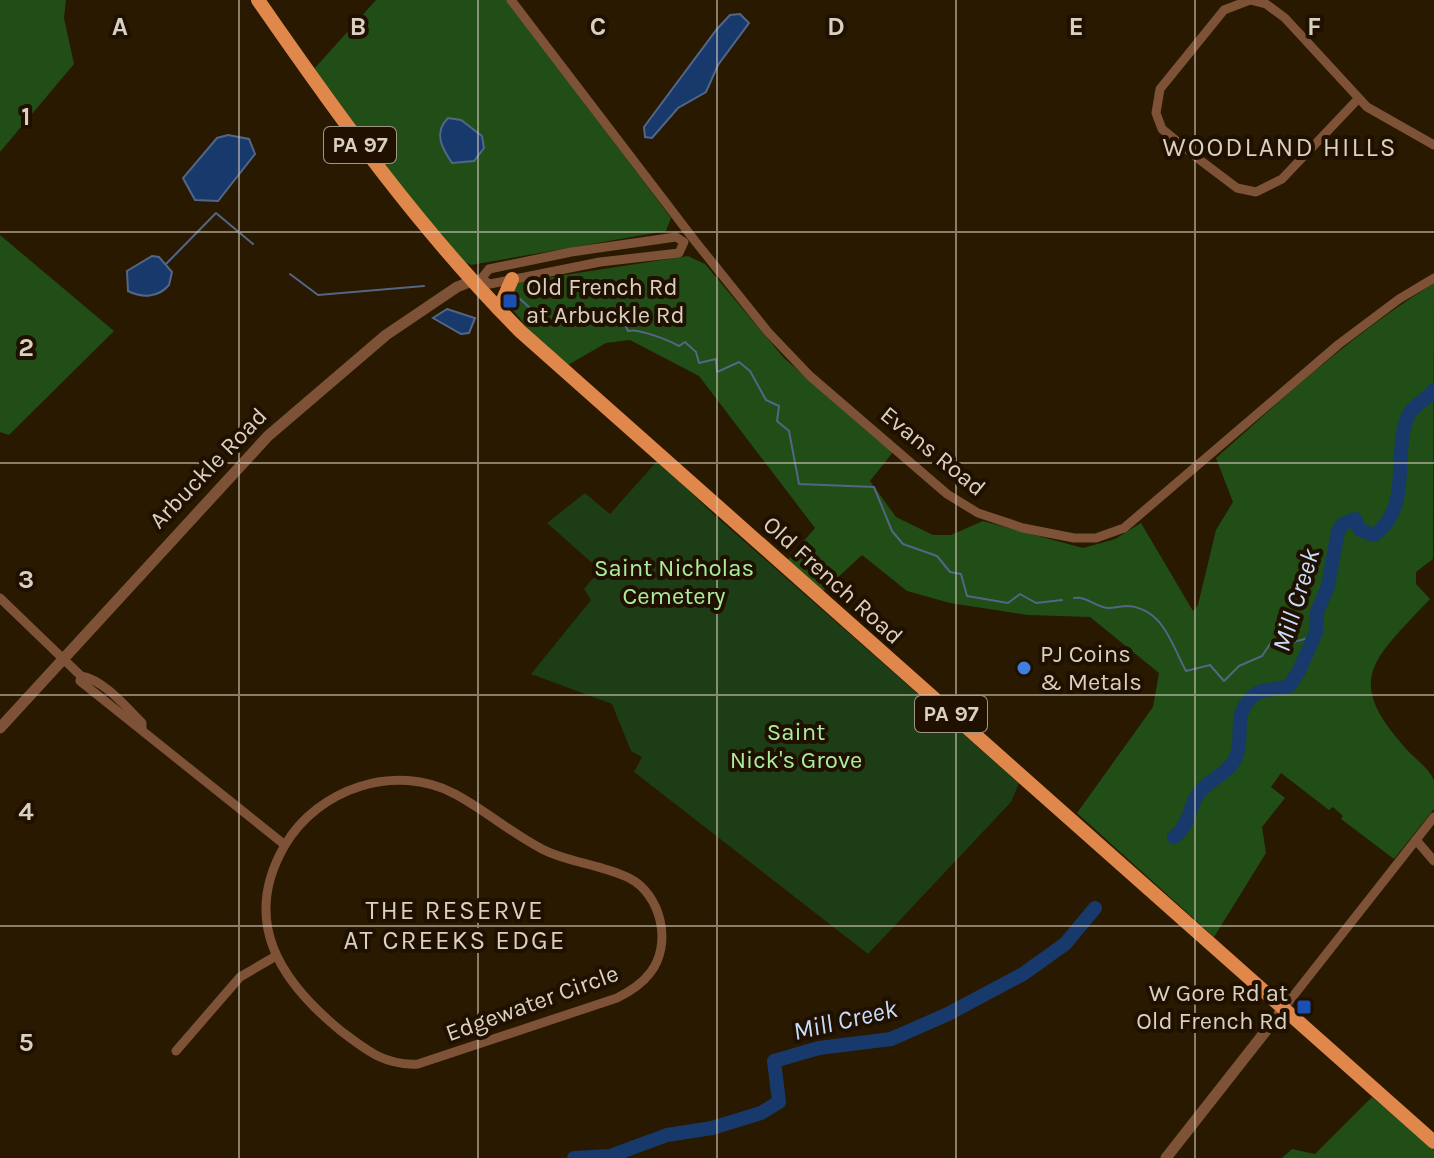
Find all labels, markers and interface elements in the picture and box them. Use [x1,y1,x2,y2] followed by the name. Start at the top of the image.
[112,11,128,42] text: A
[350,11,366,42] text: B
[590,11,606,42] text: C
[827,11,845,42] text: D
[1068,11,1084,42] text: E
[1307,11,1321,42] text: F
[21,101,31,132] text: 1
[324,127,396,163] road number: PA 97
[1163,132,1397,163] district label: WOODLAND HILLS
[526,273,685,329] place label: Old French Rd at Arbuckle Rd
[501,292,519,310] marker: Old French Rd at Arbuckle Rd
[18,332,34,363] text: 2
[875,400,991,502] street label: Evans Road
[143,402,273,534] street label: Arbuckle Road
[757,510,909,650] street label: Old French Road
[1266,544,1327,655] water label: Mill Creek
[594,554,754,610] park label: Saint Nicholas Cemetery
[18,564,34,595] text: 3
[1040,640,1142,696] place label: PJ Coins & Metals
[1015,659,1033,677] marker: PJ Coins & Metals
[915,696,987,732] road number: PA 97
[730,718,862,774] park label: Saint Nick's Grove
[18,796,34,827] text: 4
[344,895,566,956] district label: THE RESERVE AT CREEKS EDGE
[442,959,622,1047] street label: Edgewater Circle
[1136,979,1288,1035] place label: W Gore Rd at Old French Rd
[790,993,901,1047] water label: Mill Creek
[1295,998,1313,1016] marker: W Gore Rd at Old French Rd
[18,1027,34,1058] text: 5

